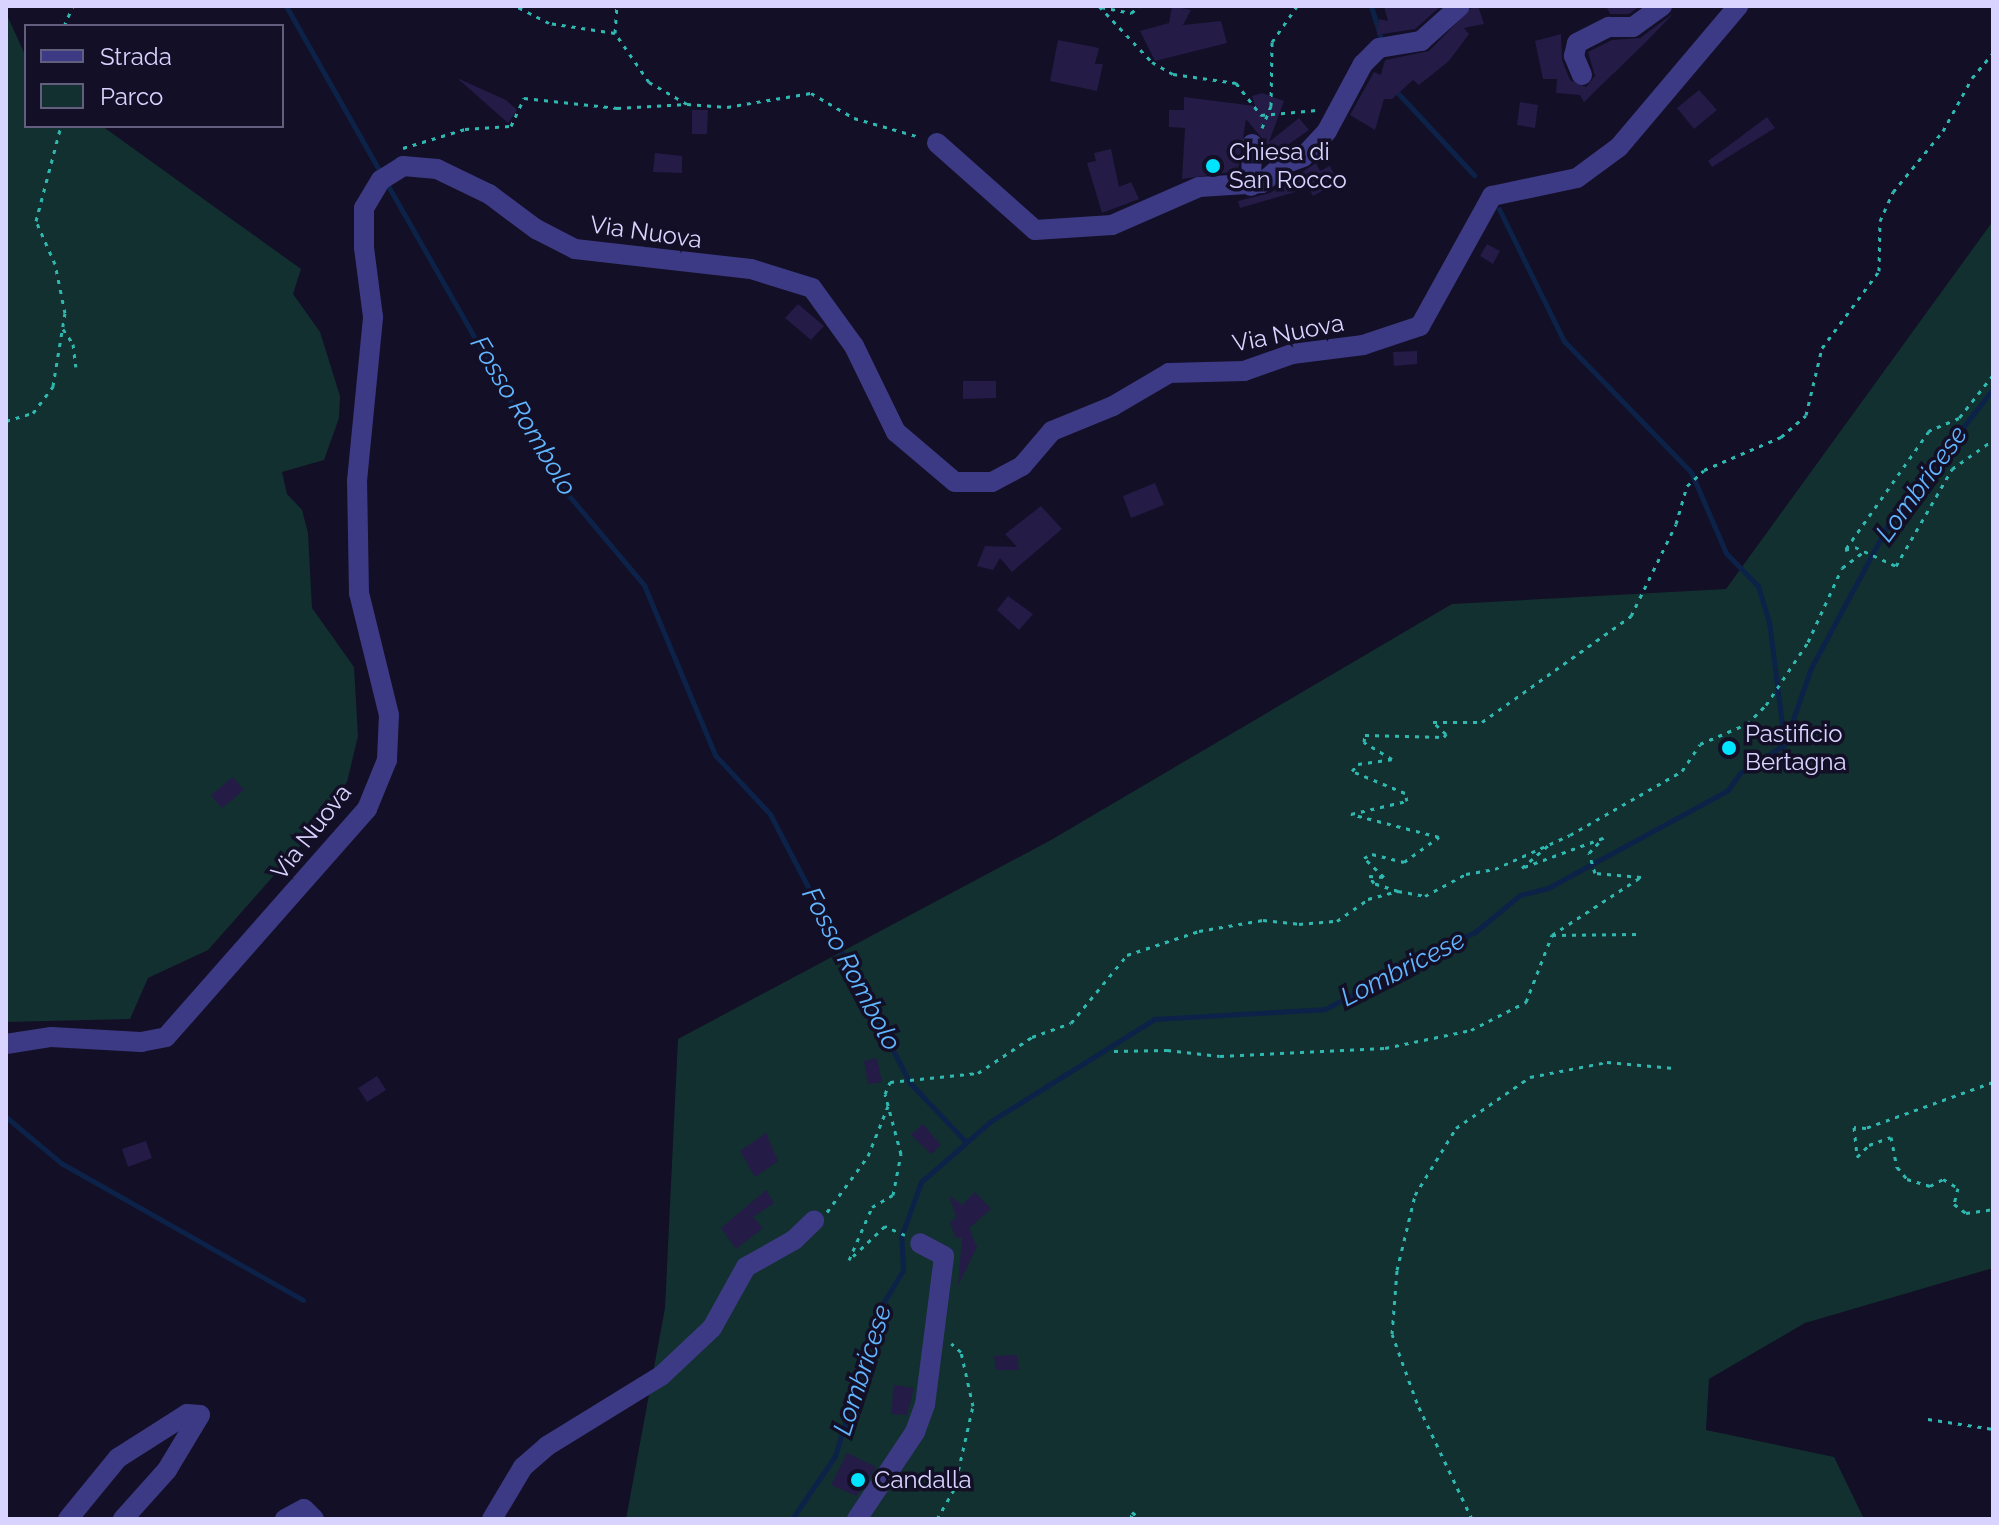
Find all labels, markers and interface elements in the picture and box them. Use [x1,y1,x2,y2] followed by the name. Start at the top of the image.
[24,24,284,128] legend
[100,42,172,71] text: Strada
[100,82,163,111] text: Parco
[1229,138,1347,194] place label: Chiesa di San Rocco
[1204,157,1222,175] marker: Chiesa di San Rocco
[588,210,704,254] street label: Via Nuova
[1230,308,1346,358] street label: Via Nuova
[463,331,583,501] water label: Fosso Rombolo
[1870,420,1974,548] water label: Lombricese
[1745,720,1847,776] place label: Pastificio Bertagna
[1720,739,1738,757] marker: Pastificio Bertagna
[265,779,357,885] street label: Via Nuova
[795,882,907,1056] water label: Fosso Rombolo
[1336,924,1470,1014] water label: Lombricese
[827,1301,899,1439] water label: Lombricese
[874,1466,972,1494] place label: Candalla
[849,1471,867,1489] marker: Candalla

